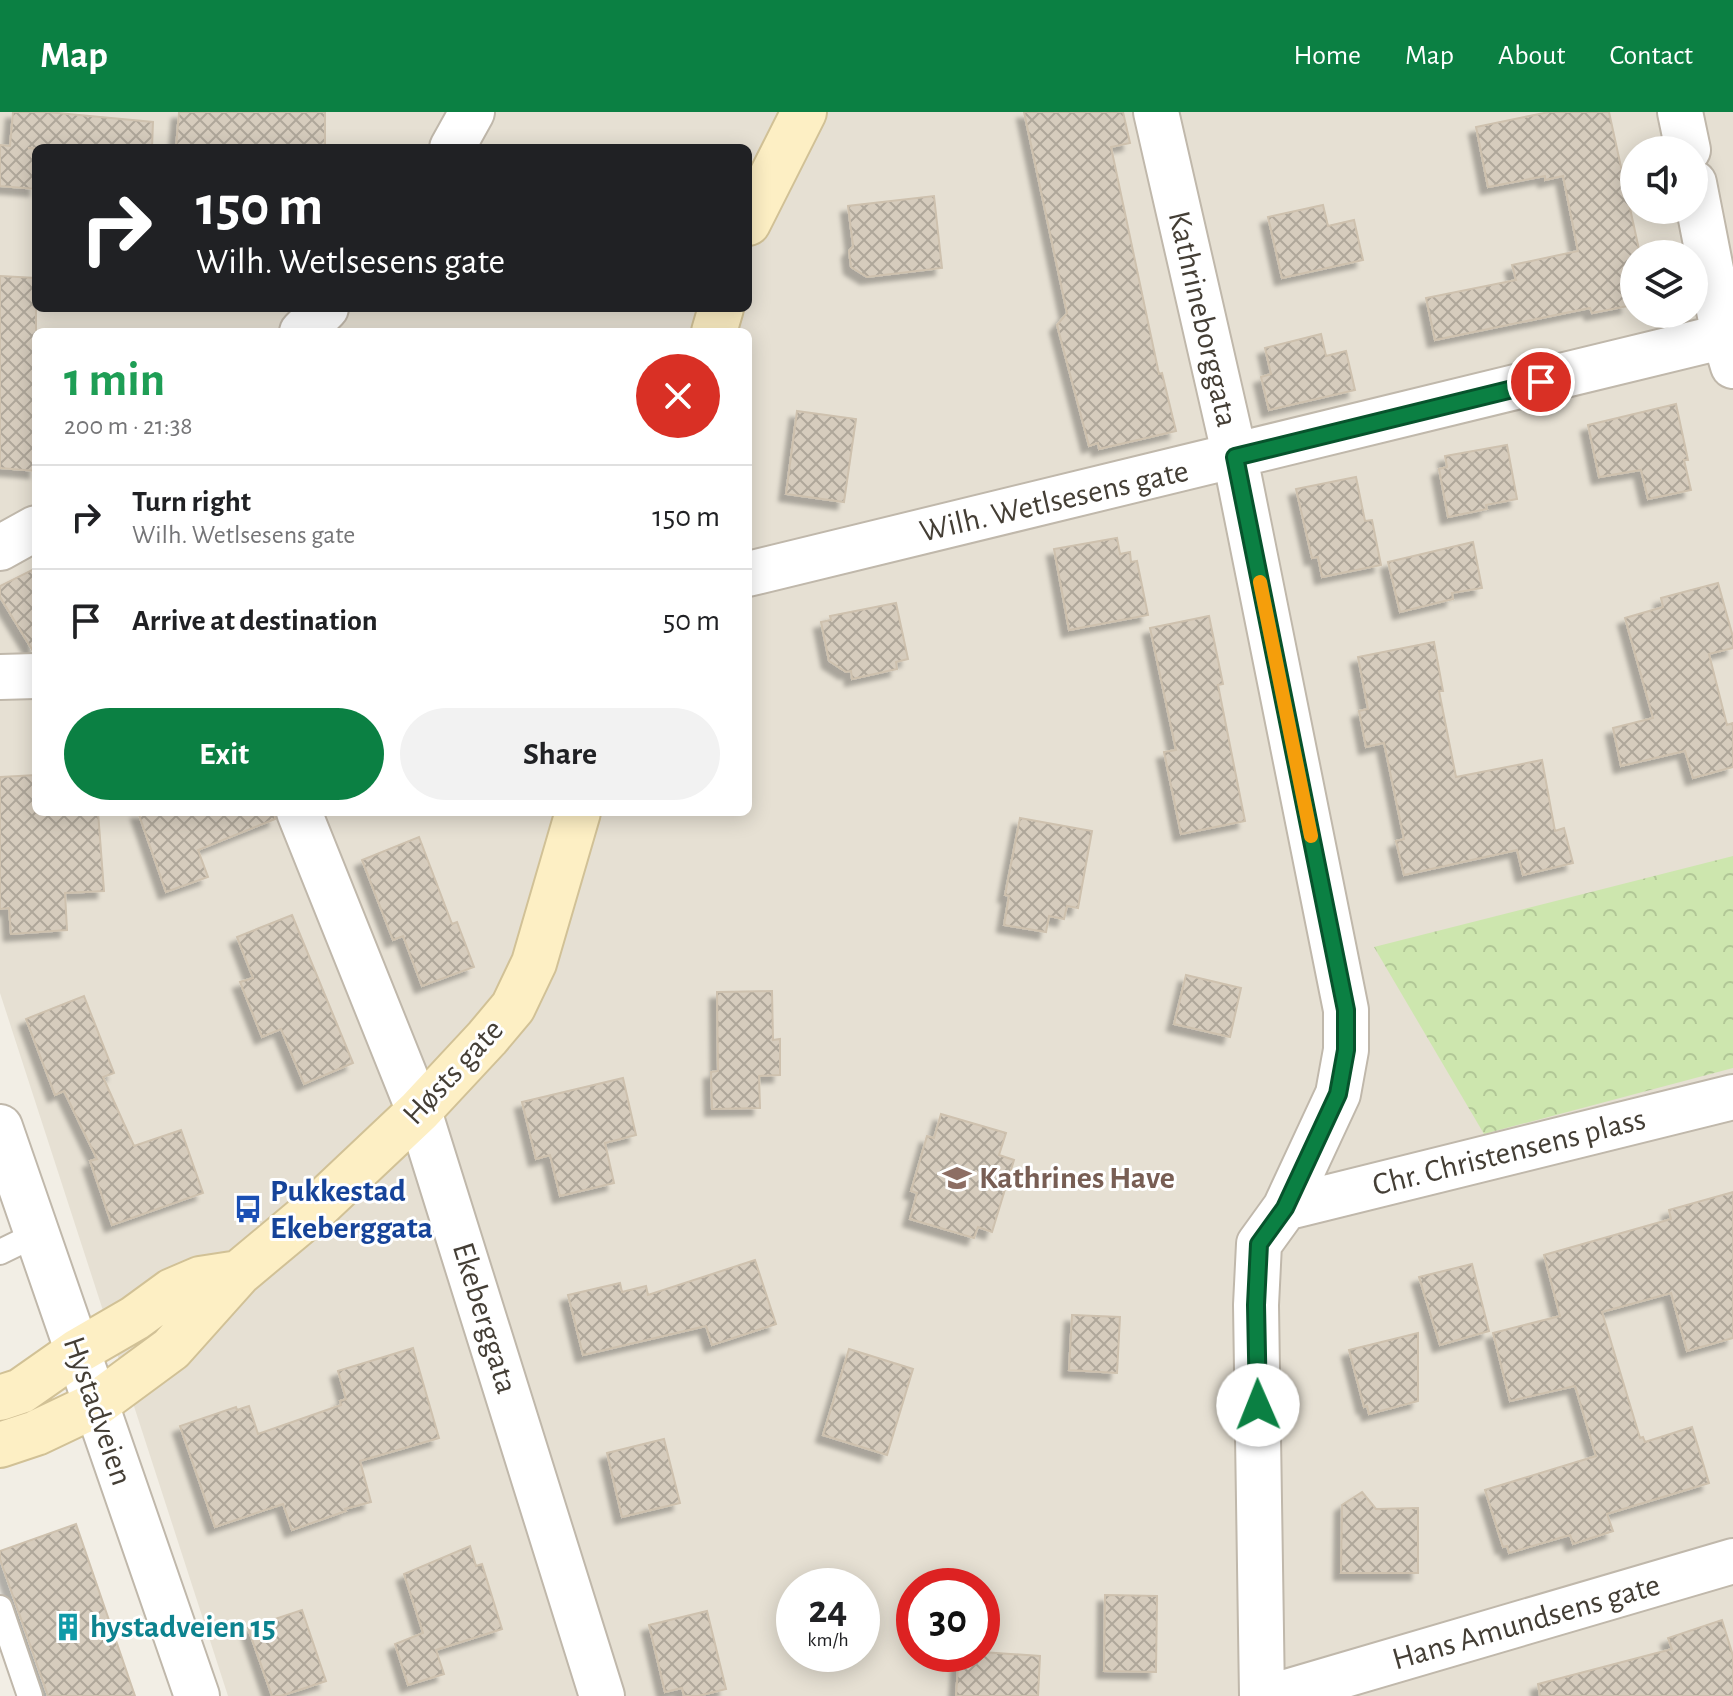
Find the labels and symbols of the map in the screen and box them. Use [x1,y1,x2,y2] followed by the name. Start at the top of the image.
[1163,208,1243,430] street label: Kathrineborggata
[1507,348,1575,416] pin
[917,455,1191,547] street label: Wilh. Wetlsesens gate
[397,1013,509,1131] street label: Høsts gate
[1369,1103,1649,1201] street label: Chr. Christensens plass
[979,1162,1175,1194] place label: Kathrines Have
[942,1163,972,1193] school or university icon: Kathrines Have
[270,1175,433,1244] place label: Pukkestad Ekeberggata
[233,1194,263,1224] bus stop icon: Pukkestad Ekeberggata
[447,1239,523,1397] street label: Ekeberggata
[58,1333,138,1489] street label: Hystadveien
[1216,1363,1300,1447] position arrow
[896,1568,1000,1672] speed limit sign: 30
[1389,1568,1663,1676] street label: Hans Amundsens gate
[90,1611,276,1643] place label: hystadveien 15
[53,1612,83,1642] building icon: hystadveien 15

